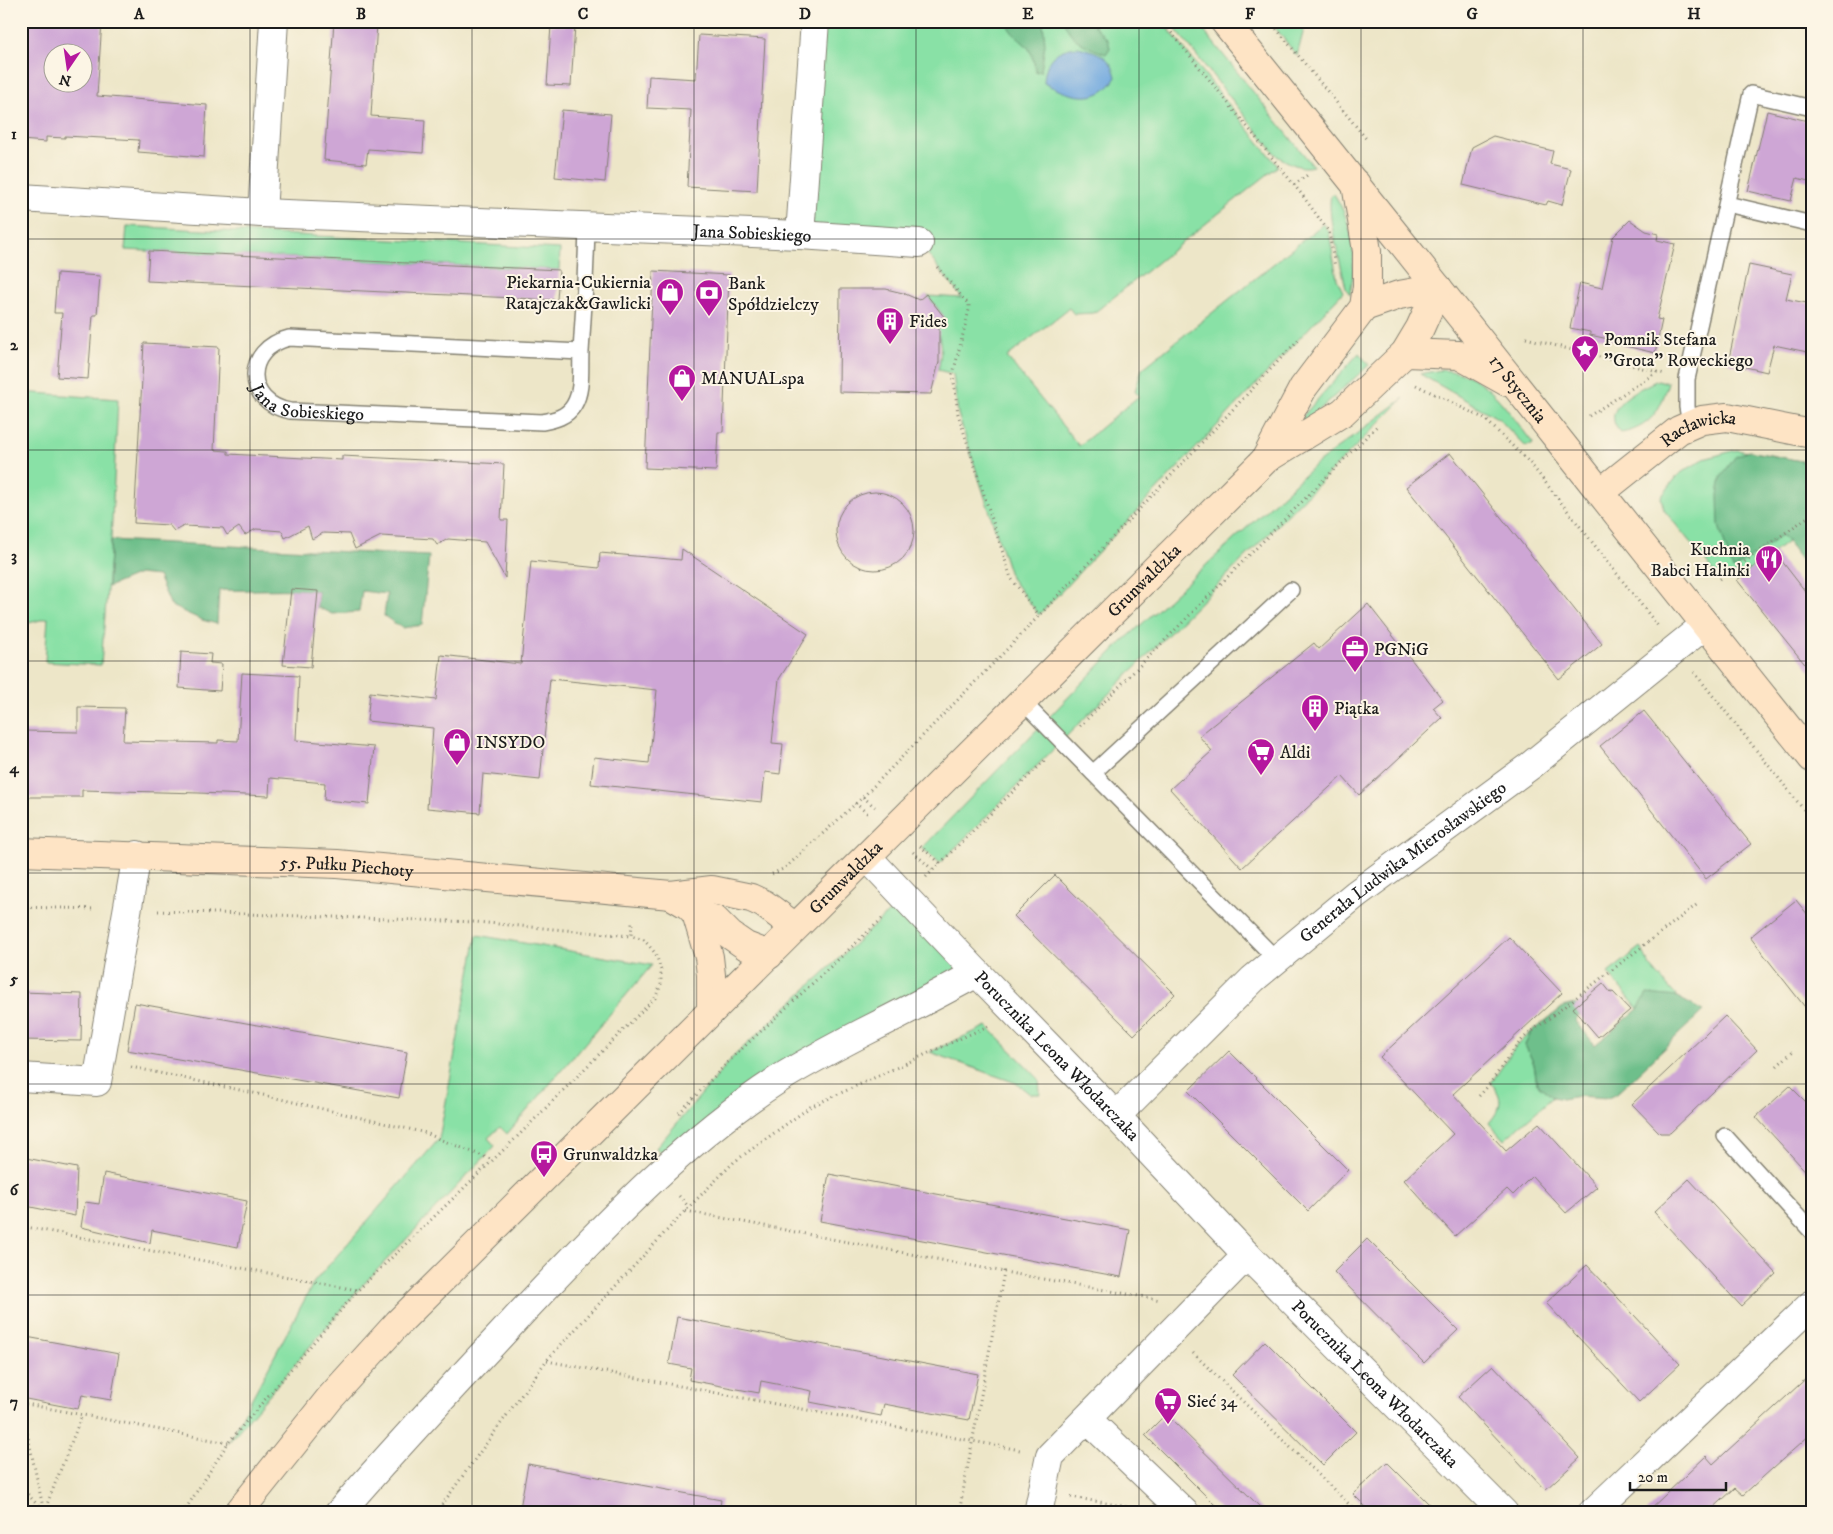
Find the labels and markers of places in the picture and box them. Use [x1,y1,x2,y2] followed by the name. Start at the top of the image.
[505,272,651,315] place label: Piekarnia-Cukiernia Ratajczak&Gawlicki
[728,273,819,316] place label: Bank Spółdzielczy
[655,277,685,316] shop icon: Piekarnia-Cukiernia Ratajczak&Gawlicki
[694,278,724,317] bank icon: Bank Spółdzielczy
[875,306,905,345] building icon: Fides
[909,311,947,333] place label: Fides
[1604,329,1753,372] place label: Pomnik Stefana "Grota" Roweckiego
[1570,334,1600,373] place icon: Pomnik Stefana "Grota" Roweckiego
[667,363,697,402] shop icon: MANUALspa
[701,368,805,390] place label: MANUALspa
[1651,539,1750,582] place label: Kuchnia Babci Halinki
[1754,544,1784,583] restaurant icon: Kuchnia Babci Halinki
[1340,634,1370,673] office icon: PGNiG
[1374,639,1429,661] place label: PGNiG
[1300,693,1330,732] building icon: Piątka
[1334,698,1379,720] place label: Piątka
[442,727,472,766] shop icon: INSYDO
[476,732,545,754] place label: INSYDO
[1246,737,1276,776] supermarket icon: Aldi
[1280,742,1311,764] place label: Aldi
[529,1139,559,1178] bus stop icon: Grunwaldzka
[563,1144,659,1166] place label: Grunwaldzka
[1153,1386,1183,1425] supermarket icon: Sieć 34
[1187,1391,1238,1413] place label: Sieć 34

